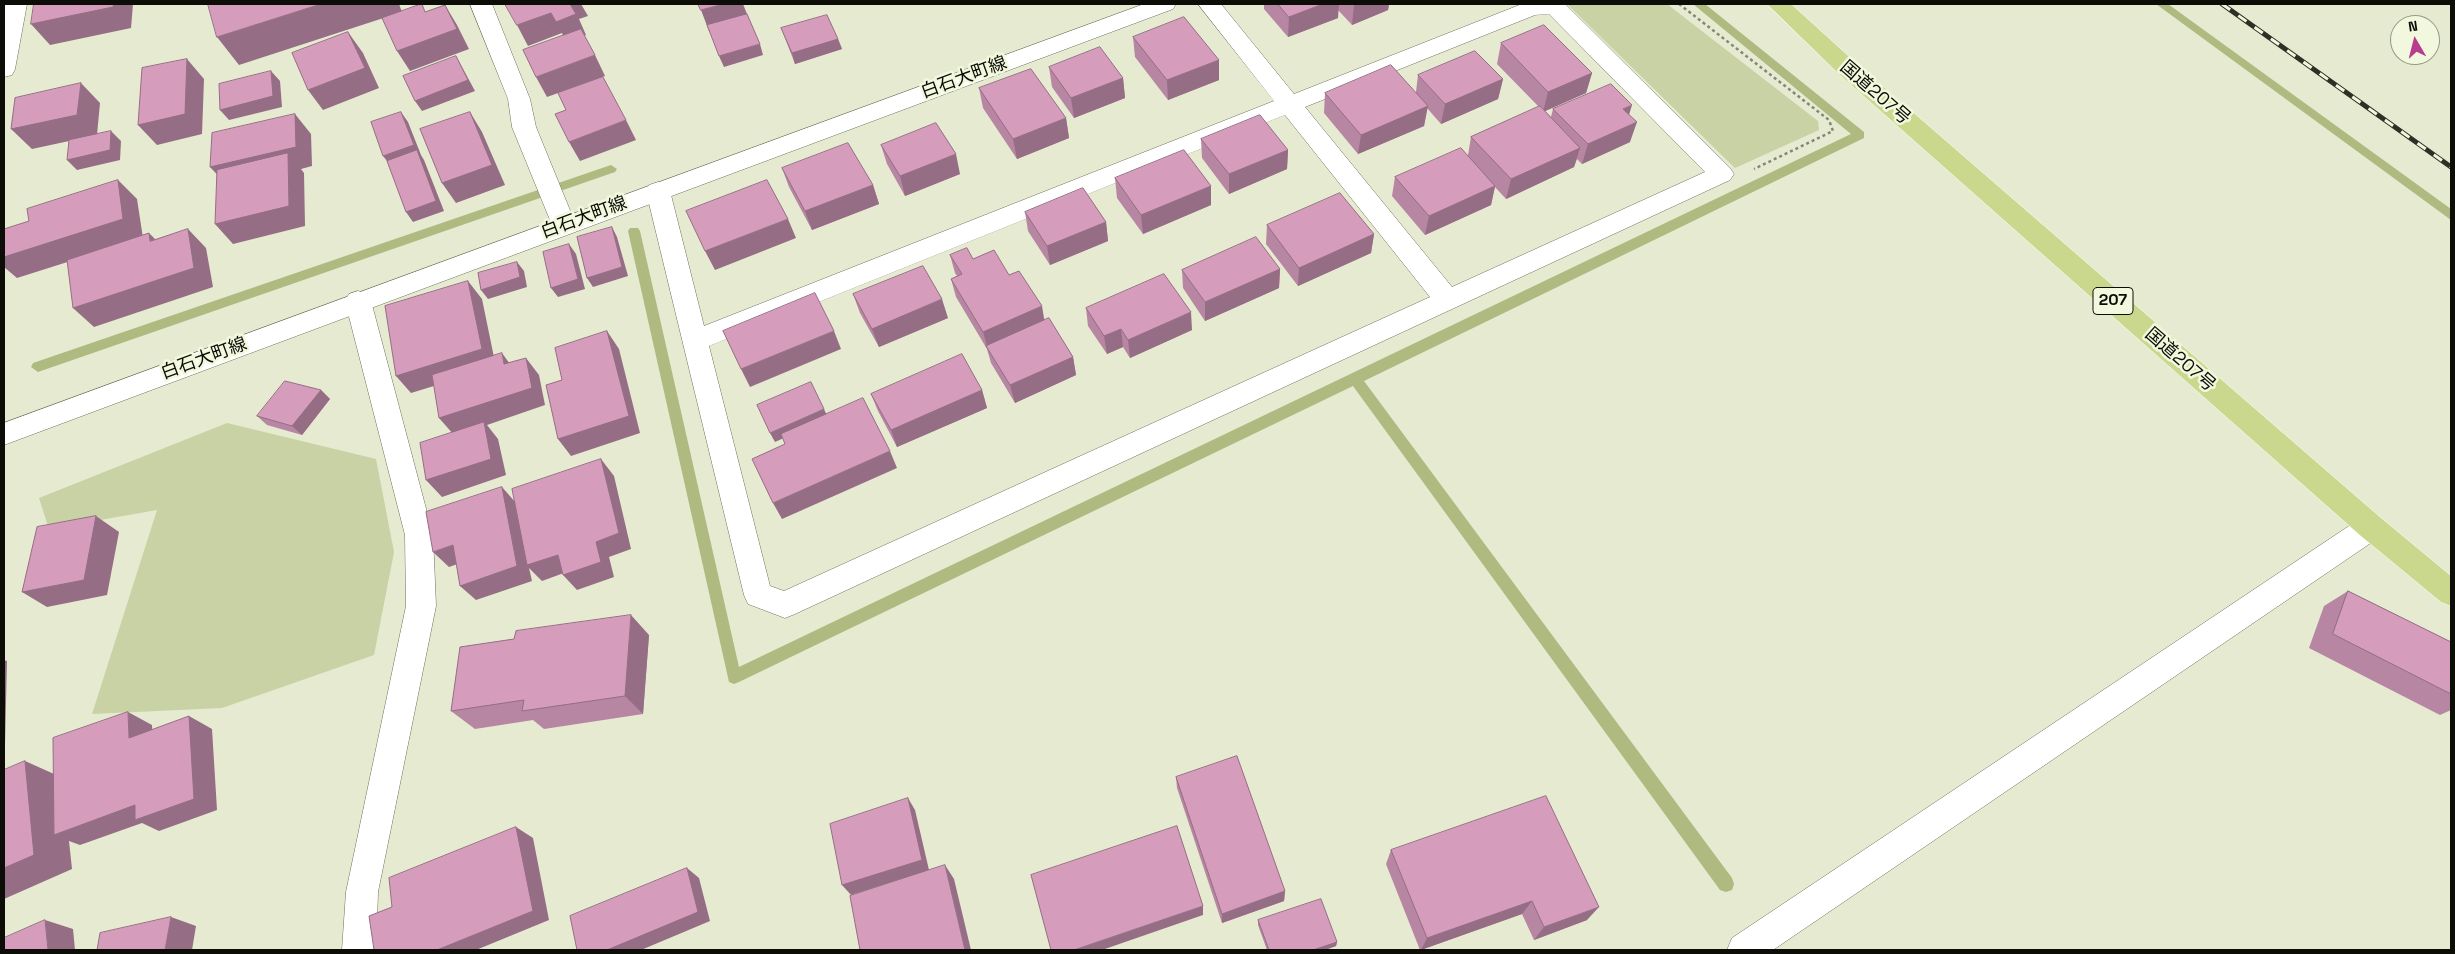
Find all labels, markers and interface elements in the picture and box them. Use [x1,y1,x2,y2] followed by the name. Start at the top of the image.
[2390,15,2440,65] north arrow
[2407,17,2419,36] text: N
[918,52,1010,104] street label: 白石大町線
[1835,57,1915,129] street label: 国道207号
[538,192,630,244] street label: 白石大町線
[2093,288,2133,314] road number: 207
[2140,324,2220,396] street label: 国道207号
[158,333,250,385] street label: 白石大町線

